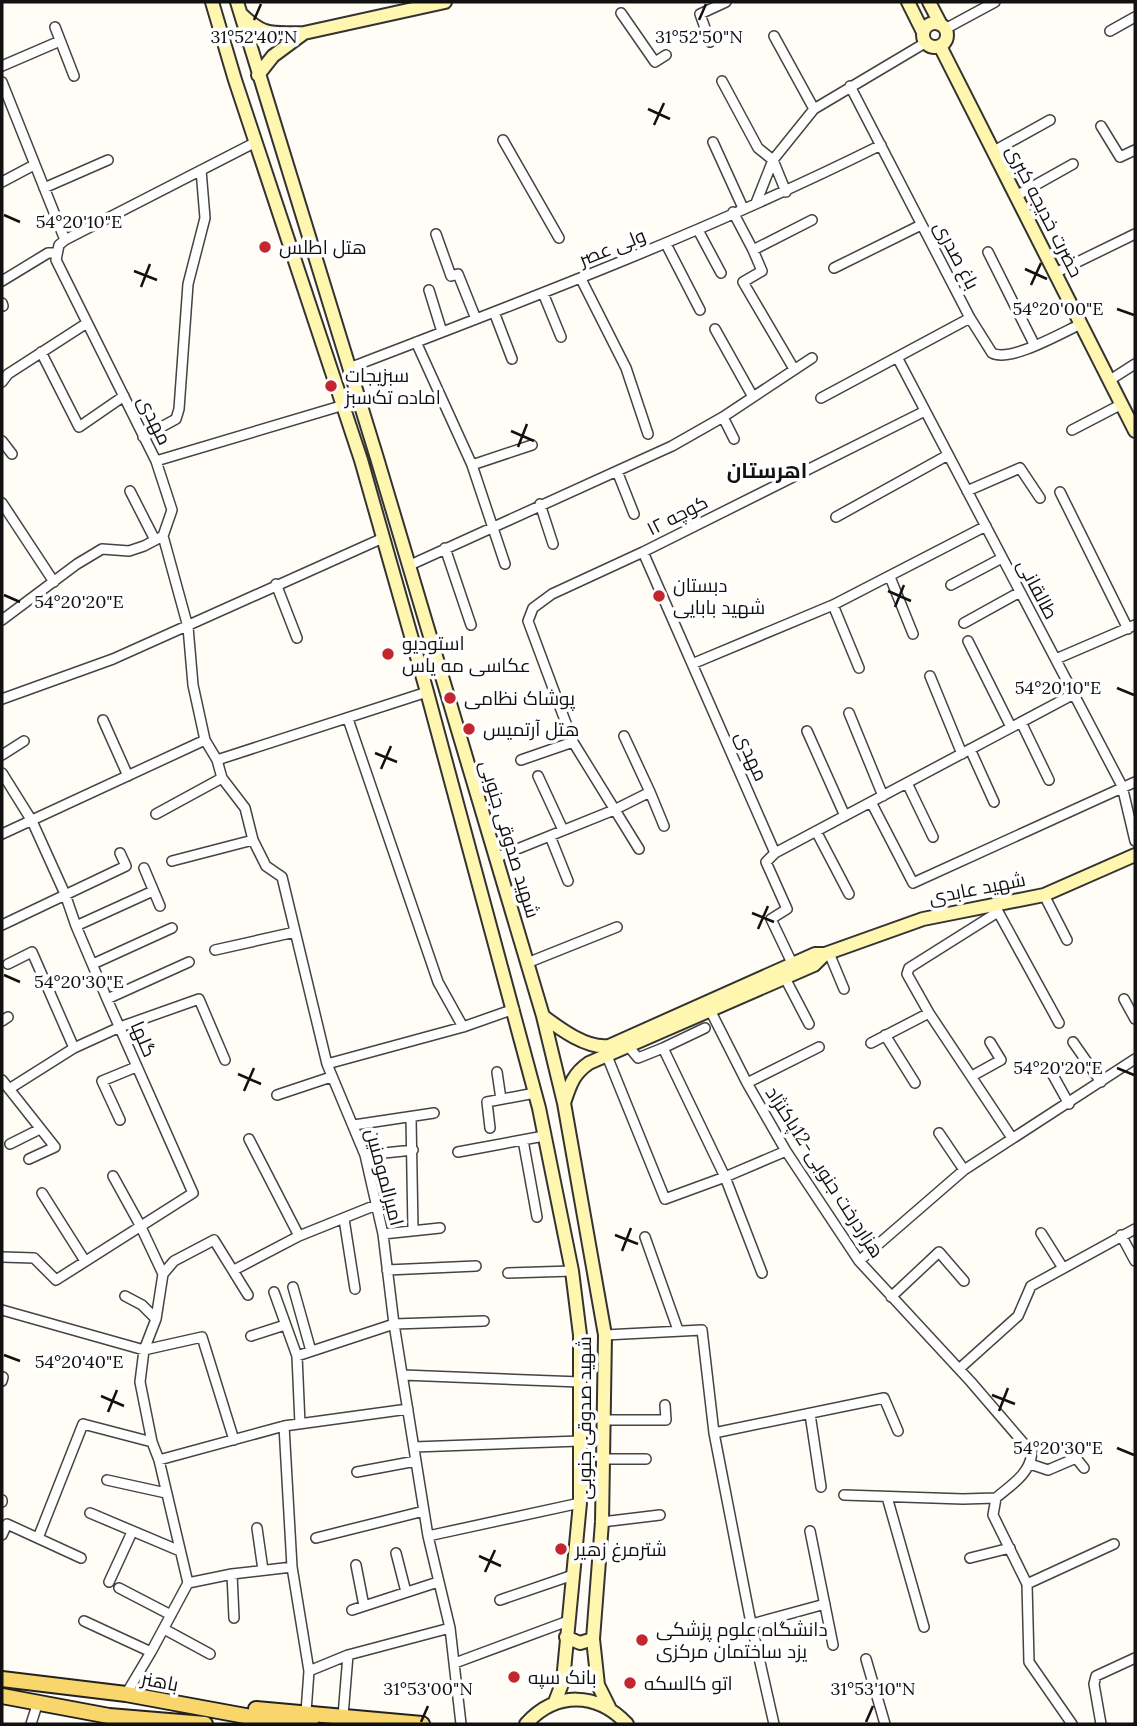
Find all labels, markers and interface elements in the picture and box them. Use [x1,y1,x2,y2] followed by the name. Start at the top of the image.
[210,25,298,48] text: 31°52'40"N
[655,25,743,48] text: 31°52'50"N
[1001,141,1089,281] street label: حضرت خدیجه کبری
[36,210,122,233] text: 54°20'10"E
[927,217,985,294] street label: باغ صدری
[574,223,649,272] street label: ولی عصر
[279,235,367,259] place label: هتل اطلس
[257,239,273,255] marker: هتل اطلس
[1013,297,1104,320] text: 54°20'00"E
[344,363,441,409] place label: سبزیجات اماده تک‌سبز
[323,378,339,394] marker: سبزیجات اماده تک‌سبز
[133,391,177,449] street label: مهدی
[727,457,807,484] district label: اهرستان
[642,489,712,541] street label: کوچه ۱۲
[1012,555,1064,623] street label: طالقانی
[673,573,765,619] place label: دبستان شهید بابایی
[651,588,667,604] marker: دبستان شهید بابایی
[34,590,124,613] text: 54°20'20"E
[402,631,531,677] place label: استودیو عکاسی مه یاس
[380,646,396,662] marker: استودیو عکاسی مه یاس
[1015,676,1101,699] text: 54°20'10"E
[464,686,575,711] place label: پوشاک نظامی
[442,690,458,706] marker: پوشاک نظامی
[483,717,579,741] place label: هتل آرتمیس
[461,721,477,737] marker: هتل آرتمیس
[730,727,774,785] street label: مهدی
[475,757,545,921] street label: شهید صدوقی جنوبی
[927,867,1027,909] street label: شهید عابدی
[34,970,124,993] text: 54°20'30"E
[126,1017,162,1061] street label: گلها
[1013,1056,1103,1079] text: 54°20'20"E
[760,1082,889,1263] street label: هزاردرخت جنوبی-12پاکنژاد
[361,1126,409,1228] street label: امیرالمومنین
[572,1336,596,1500] street label: شهید صدوقی جنوبی
[35,1350,123,1373] text: 54°20'40"E
[1013,1436,1103,1459] text: 54°20'30"E
[574,1537,667,1563] place label: شترمرغ زهیر
[553,1541,569,1557] marker: شترمرغ زهیر
[656,1617,828,1663] place label: دانشگاه علوم پزشکی یزد ساختمان مرکزی
[634,1632,650,1648] marker: دانشگاه علوم پزشکی یزد ساختمان مرکزی
[139,1665,180,1696] street label: باهنر
[528,1665,597,1689] place label: بانک سپه
[506,1669,522,1685] marker: بانک سپه
[644,1671,733,1695] place label: اتو کالسکه
[622,1675,638,1691] marker: اتو کالسکه
[383,1677,473,1700] text: 31°53'00"N
[830,1677,916,1700] text: 31°53'10"N

